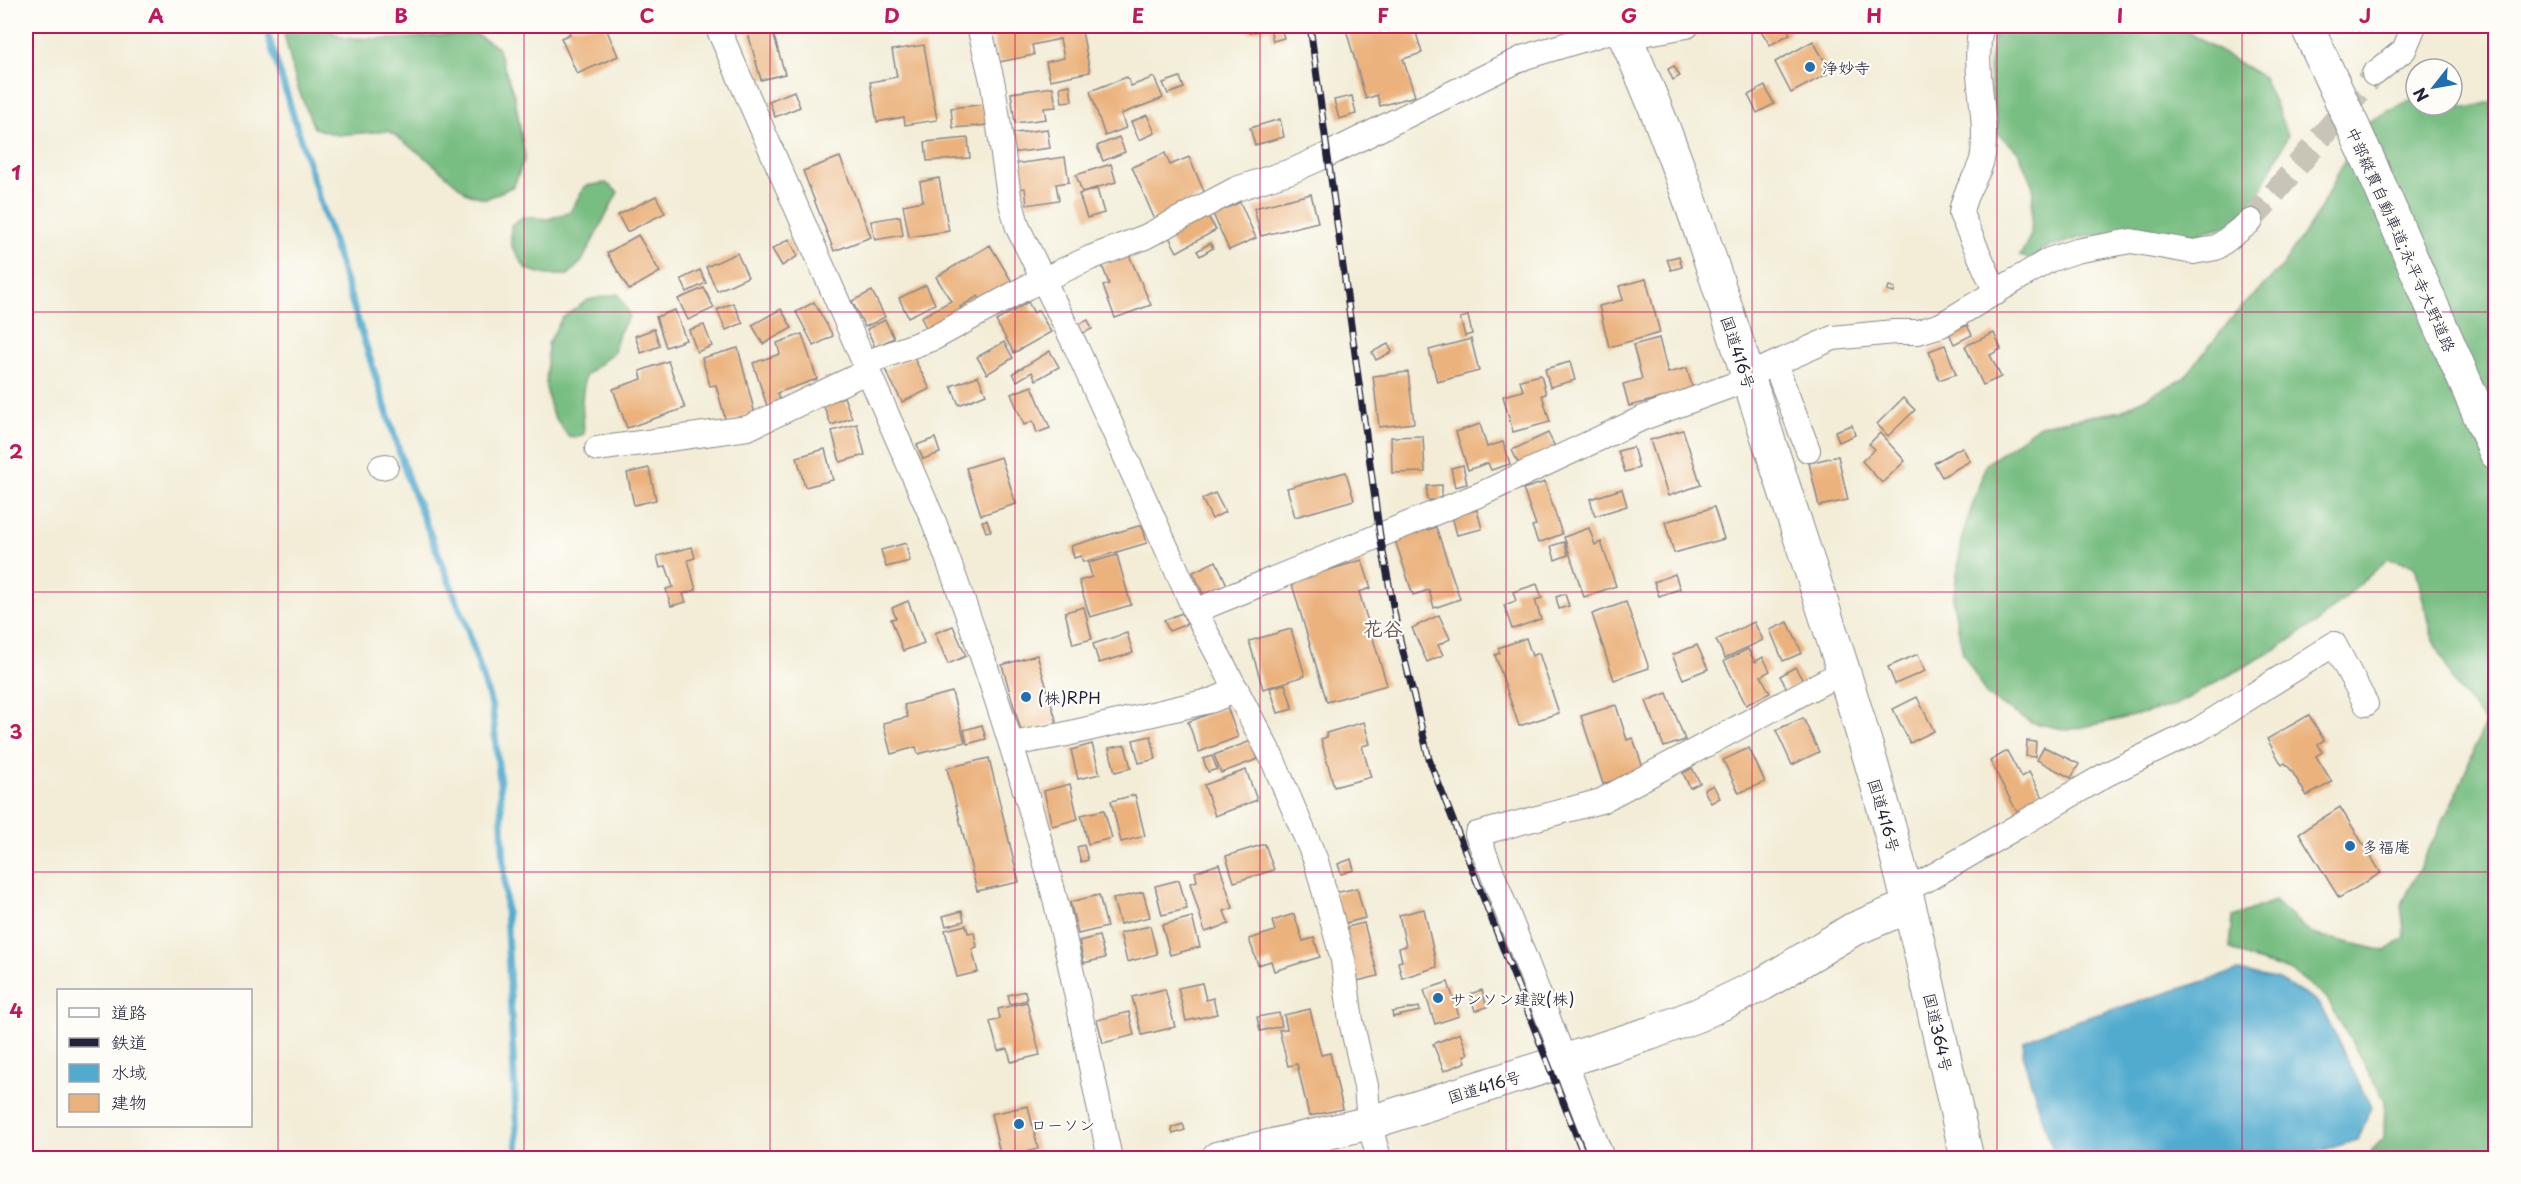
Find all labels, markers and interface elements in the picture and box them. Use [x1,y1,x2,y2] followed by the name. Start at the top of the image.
[148,0,164,30] text: A
[394,0,408,30] text: B
[639,0,655,30] text: C
[884,0,900,30] text: D
[1132,0,1144,30] text: E
[1377,0,1389,30] text: F
[1621,0,1637,30] text: G
[1866,0,1882,30] text: H
[2117,0,2123,30] text: I
[2359,0,2371,30] text: J
[1822,55,1870,79] place label: 浄妙寺
[2404,57,2464,117] north arrow
[1803,60,1817,74] marker: 浄妙寺
[2407,84,2434,107] text: N
[2341,122,2463,356] street label: 中部縦貫自動車道;永平寺大野道路
[11,157,21,187] text: 1
[1716,312,1762,392] street label: 国道416号
[9,436,23,466] text: 2
[1363,613,1403,643] district label: 花谷
[1038,685,1101,709] place label: (株)RPH
[1019,690,1033,704] marker: (株)RPH
[9,716,23,746] text: 3
[1863,775,1907,855] street label: 国道416号
[2362,834,2410,858] place label: 多福庵
[2343,839,2357,853] marker: 多福庵
[1450,986,1575,1010] place label: サンソン建設(株)
[57,989,252,1127] legend
[1918,990,1960,1074] street label: 国道364号
[1431,991,1445,1005] marker: サンソン建設(株)
[9,995,23,1025] text: 4
[111,998,147,1025] text: 道路
[111,1028,147,1055] text: 鉄道
[111,1058,147,1085] text: 水域
[1444,1063,1524,1109] street label: 国道416号
[111,1088,147,1115] text: 建物
[1031,1112,1095,1136] place label: ローソン
[1012,1117,1026,1131] marker: ローソン

